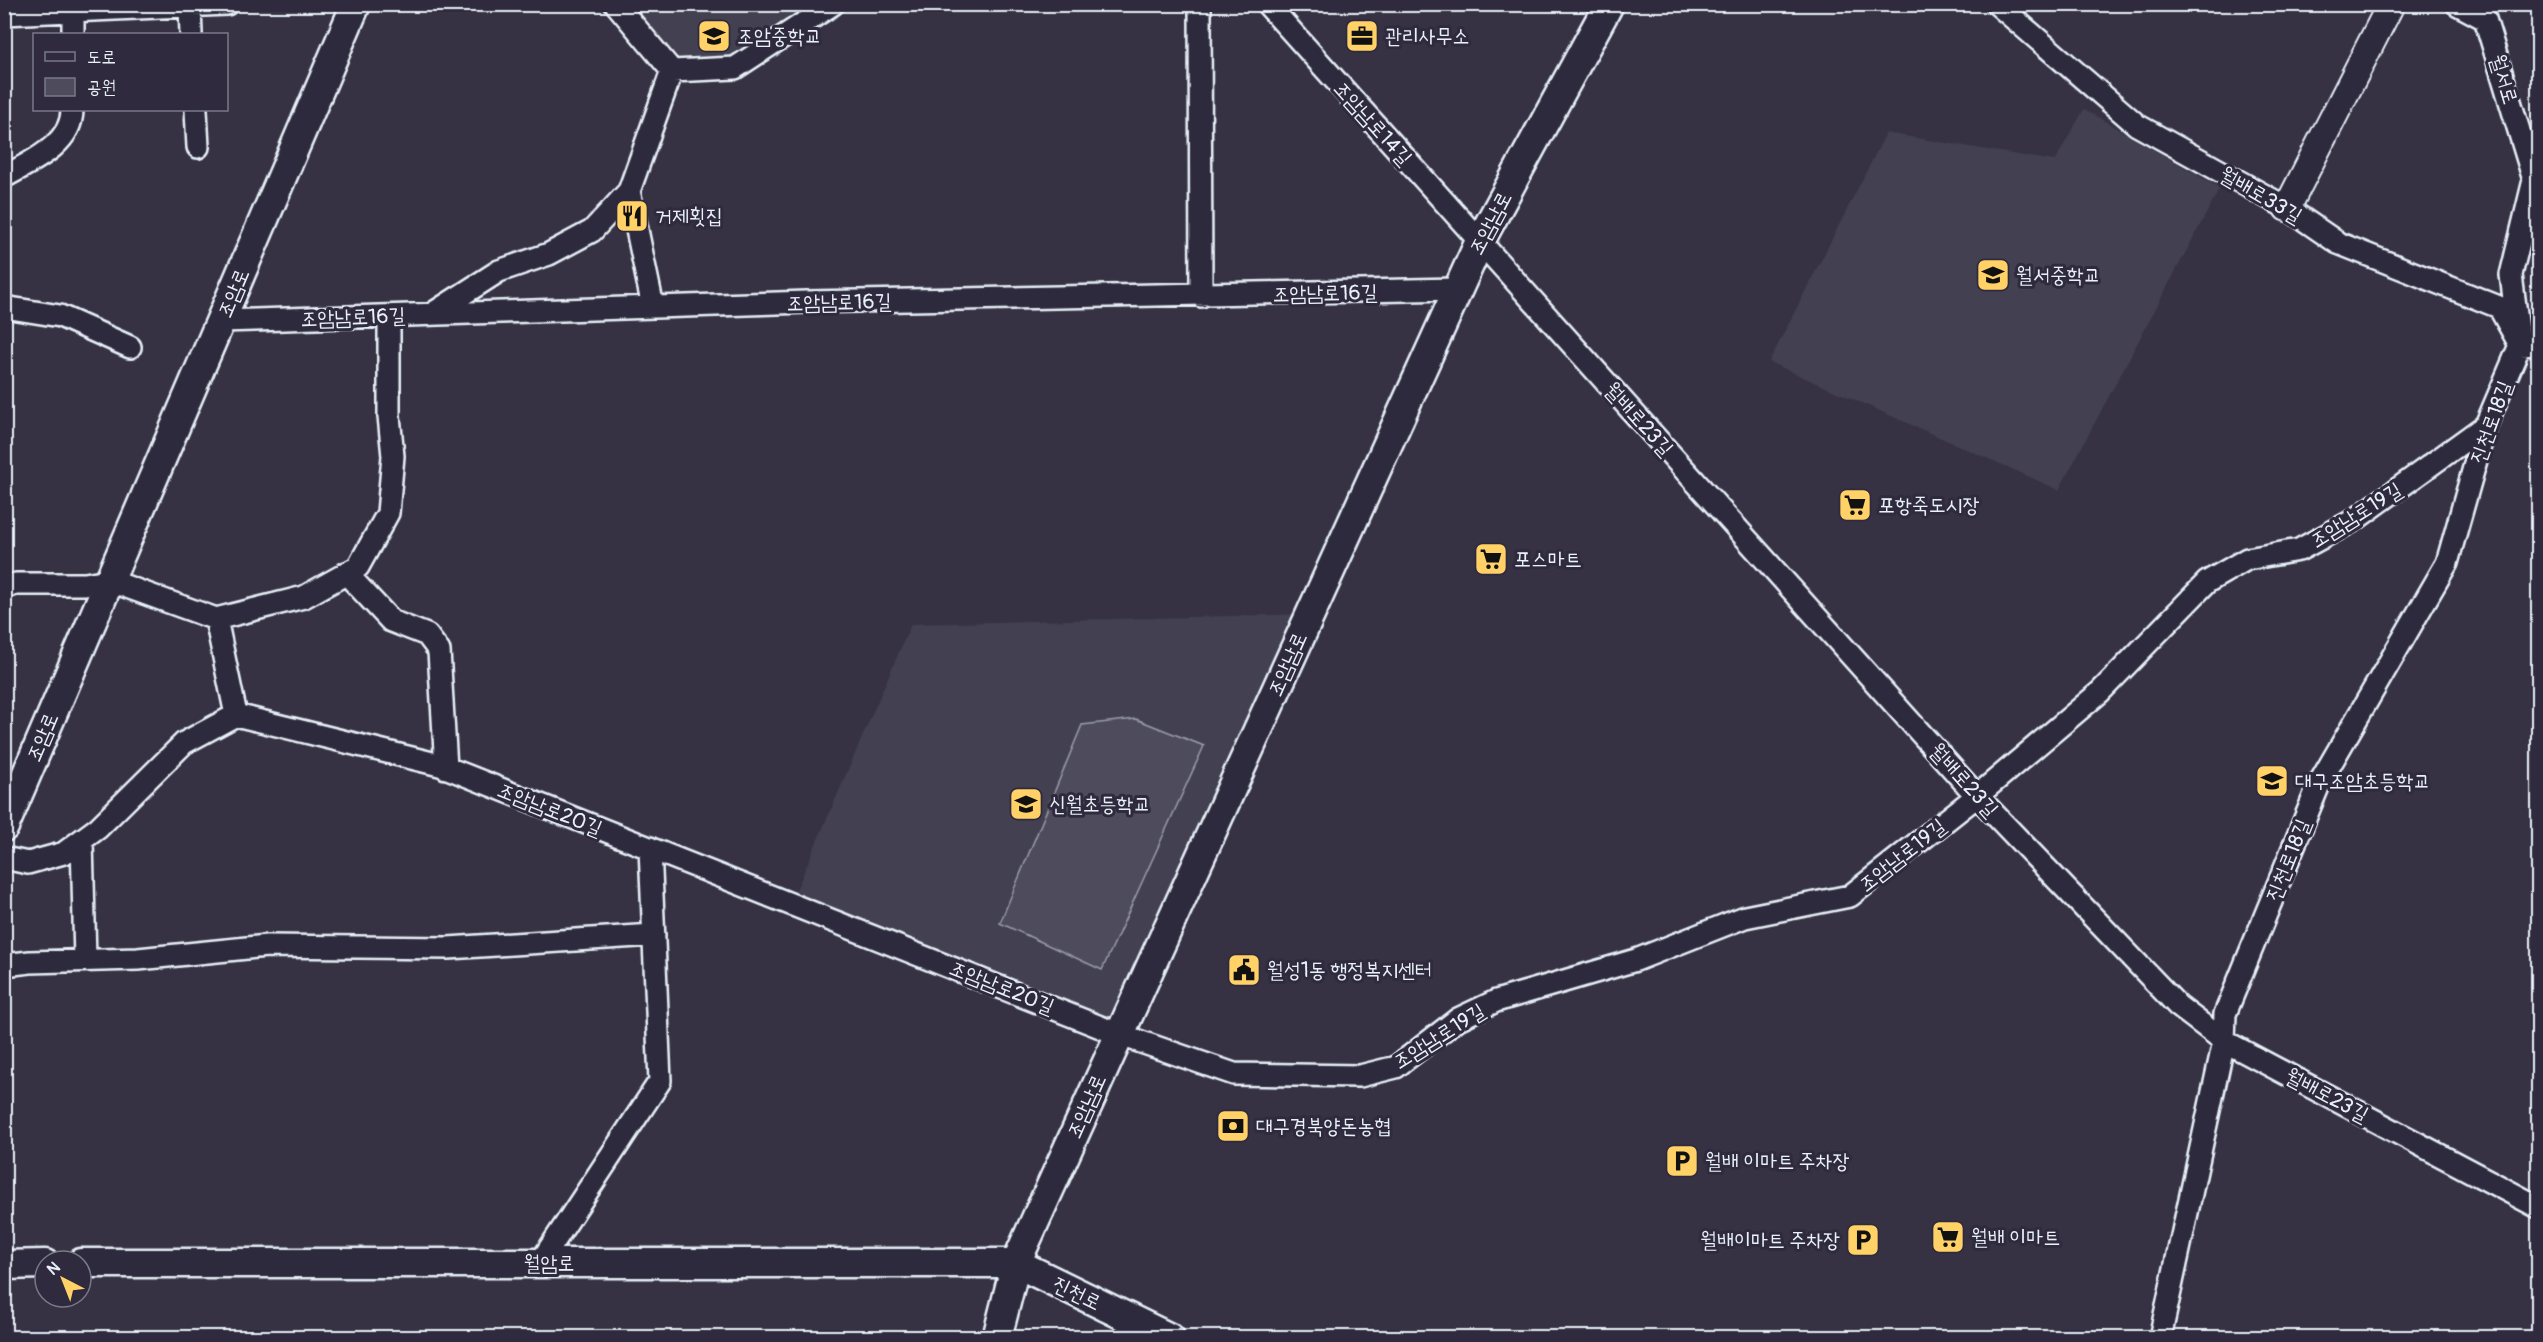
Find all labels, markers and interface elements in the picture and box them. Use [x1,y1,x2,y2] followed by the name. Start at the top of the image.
[696,18,732,54] school or university icon: 조암중학교
[1344,18,1380,54] office icon: 관리사무소
[737,23,822,50] place label: 조암중학교
[1385,23,1470,50] place label: 관리사무소
[33,33,228,111] legend
[87,46,116,69] text: 도로
[2483,51,2524,107] street label: 월서로
[1328,75,1418,171] street label: 조암남로14길
[87,76,116,99] text: 공원
[2215,161,2307,230] street label: 월배로33길
[1463,187,1518,259] street label: 조암남로
[614,198,650,234] restaurant icon: 거제횟집
[655,203,723,230] place label: 거제횟집
[1975,257,2011,293] school or university icon: 월서중학교
[2016,262,2101,289] place label: 월서중학교
[211,265,256,322] street label: 조암로
[1272,279,1378,308] street label: 조암남로16길
[786,288,892,317] street label: 조암남로16길
[300,302,406,333] street label: 조암남로16길
[1598,377,1679,462] street label: 월배로23길
[2464,377,2519,467] street label: 진천로18길
[2305,476,2407,554] street label: 조암남로19길
[1837,487,1873,523] supermarket icon: 포항죽도시장
[1878,492,1979,519] place label: 포항죽도시장
[1473,541,1509,577] supermarket icon: 포스마트
[1514,546,1582,573] place label: 포스마트
[1261,628,1314,701] street label: 조암남로
[20,709,65,766] street label: 조암로
[1923,738,2004,823] street label: 월배로23길
[2254,763,2290,799] school or university icon: 대구조암초등학교
[2295,768,2430,795] place label: 대구조암초등학교
[493,776,606,843] street label: 조암남로20길
[1008,786,1044,822] school or university icon: 신월초등학교
[1049,791,1150,818] place label: 신월초등학교
[1853,813,1951,898] street label: 조암남로19길
[2260,815,2317,905] street label: 진천로18길
[1226,952,1262,988] public building icon: 월성1동 행정복지센터
[945,954,1058,1021] street label: 조암남로20길
[1267,957,1432,984] place label: 월성1동 행정복지센터
[1388,997,1490,1075] street label: 조암남로19길
[2281,1062,2373,1129] street label: 월배로23길
[1060,1070,1113,1143] street label: 조암남로
[1215,1108,1251,1144] bank icon: 대구경북양돈농협
[1256,1113,1391,1140] place label: 대구경북양돈농협
[1664,1143,1700,1179] parking icon: 월배 이마트 주차장
[1705,1148,1849,1175] place label: 월배 이마트 주차장
[1930,1219,1966,1255] supermarket icon: 월배 이마트
[1845,1222,1881,1258] parking icon: 월배이마트 주차장
[1971,1224,2060,1251] place label: 월배 이마트
[1700,1227,1840,1254] place label: 월배이마트 주차장
[33,1249,93,1309] north arrow
[524,1250,574,1277] street label: 월암로
[43,1257,64,1280] text: N
[1048,1270,1105,1317] street label: 진천로

